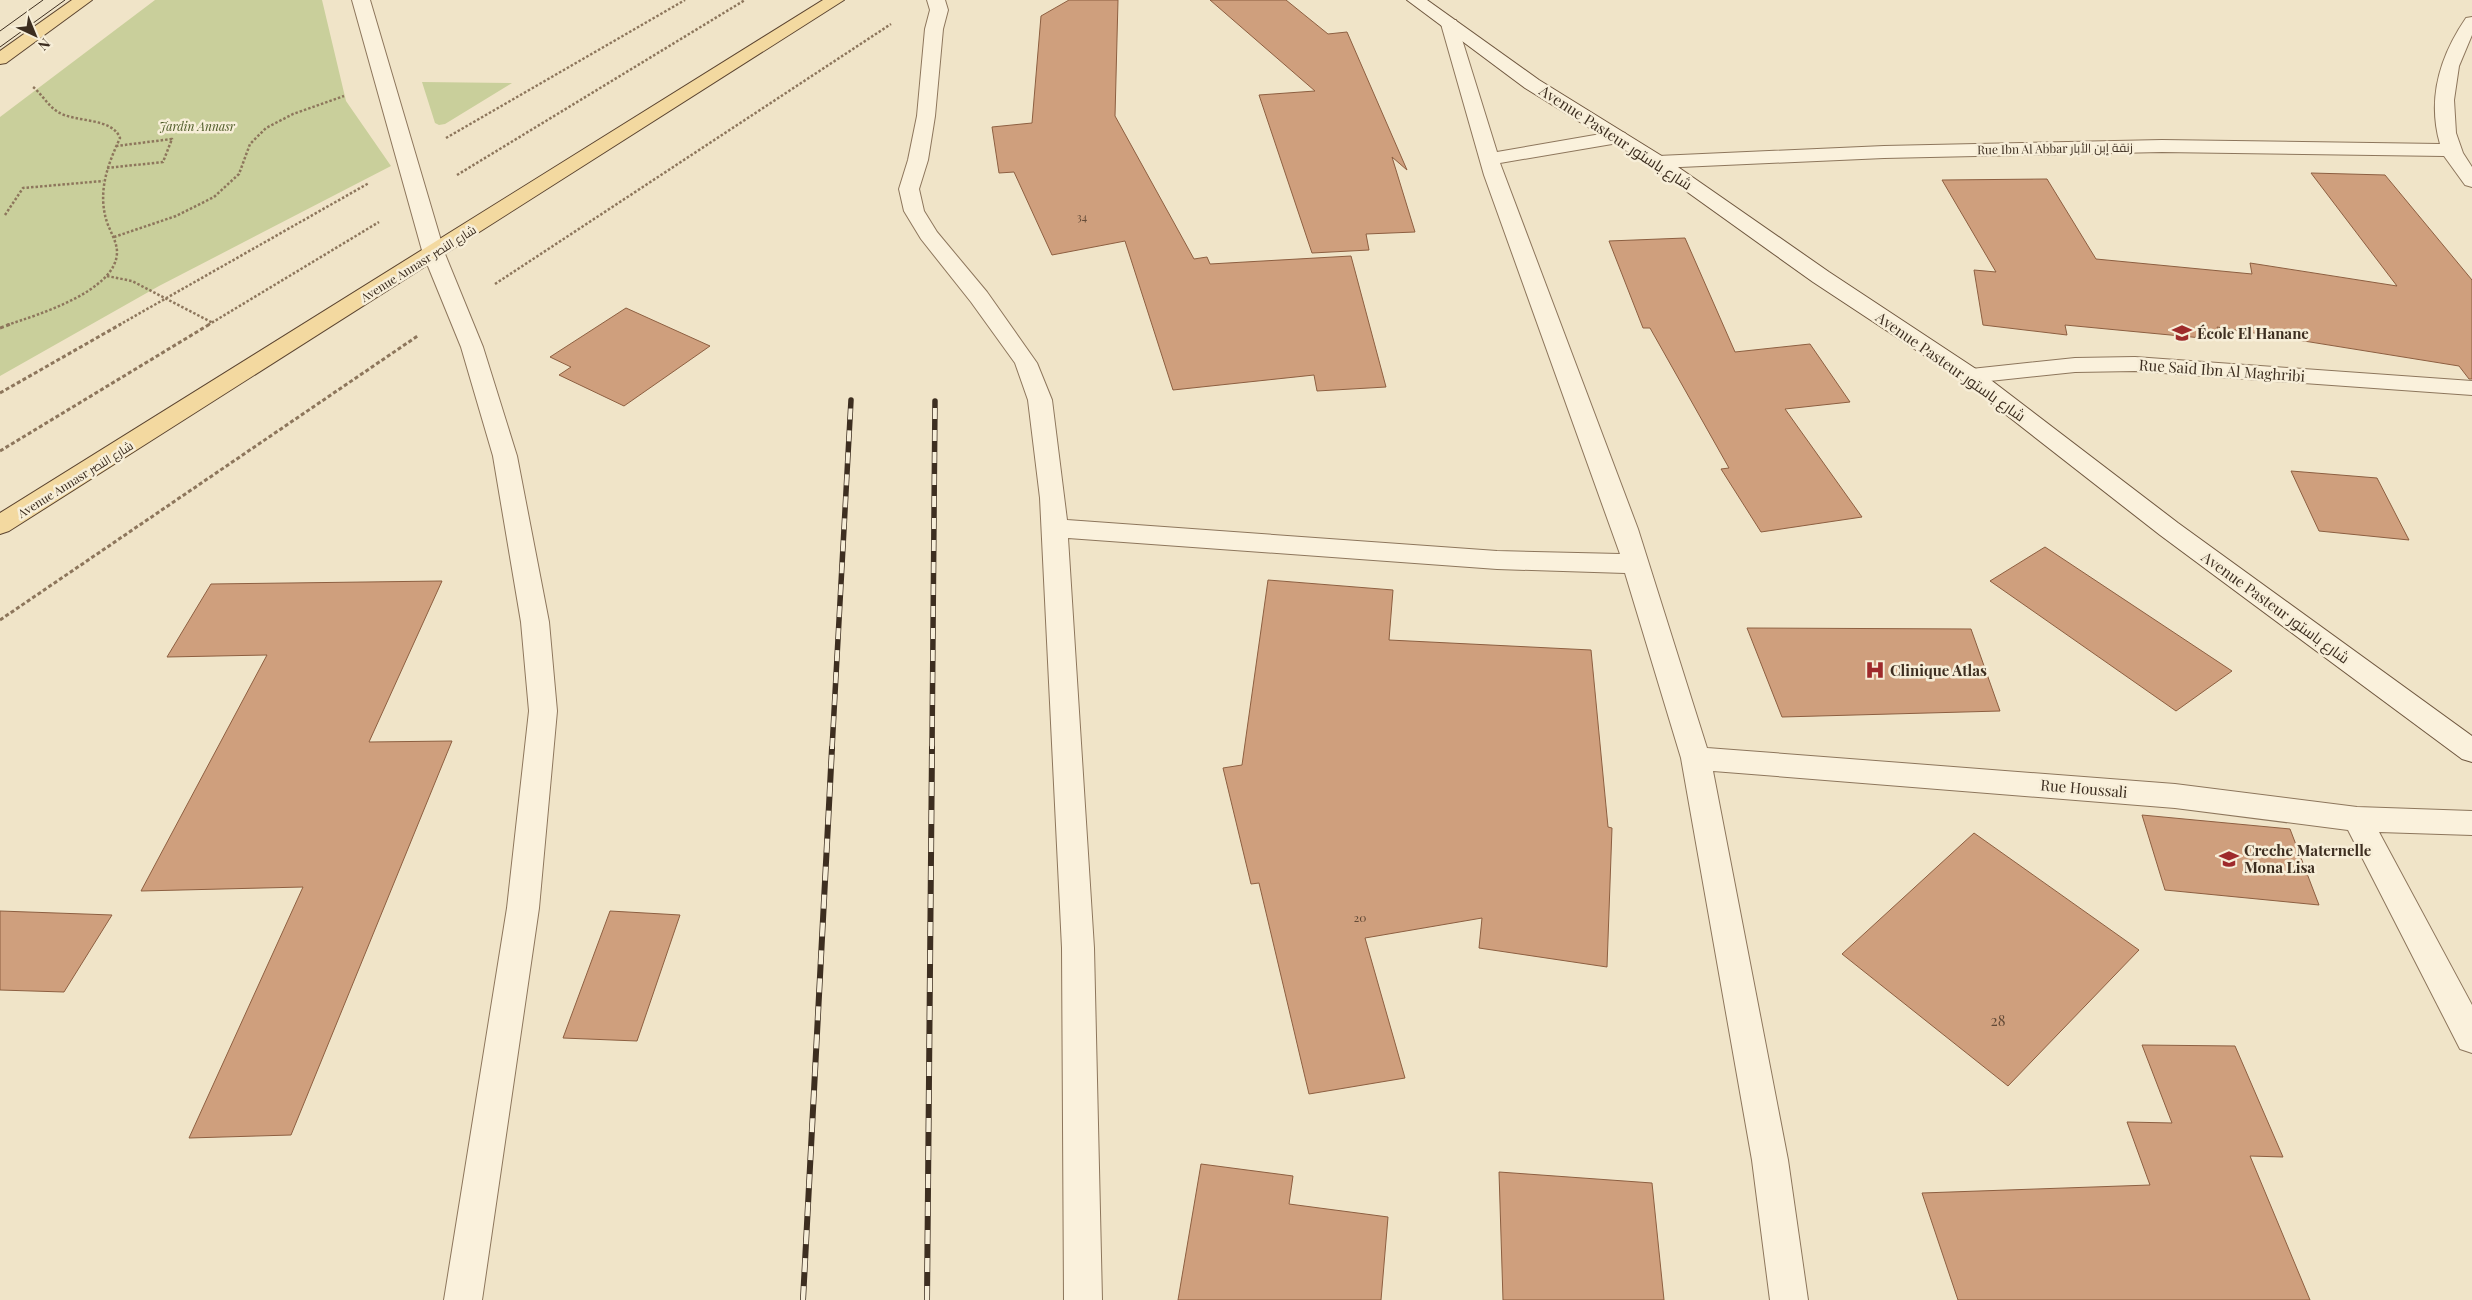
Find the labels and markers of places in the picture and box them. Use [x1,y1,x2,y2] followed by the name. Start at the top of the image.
[2171,322,2193,344] school or university icon: École El Hanane
[2197,323,2309,343] place label: École El Hanane
[1864,659,1886,681] hospital icon: Clinique Atlas
[1890,660,1987,680] place label: Clinique Atlas
[2244,840,2372,877] place label: Creche Maternelle Mona Lisa
[2218,848,2240,870] school or university icon: Creche Maternelle Mona Lisa

